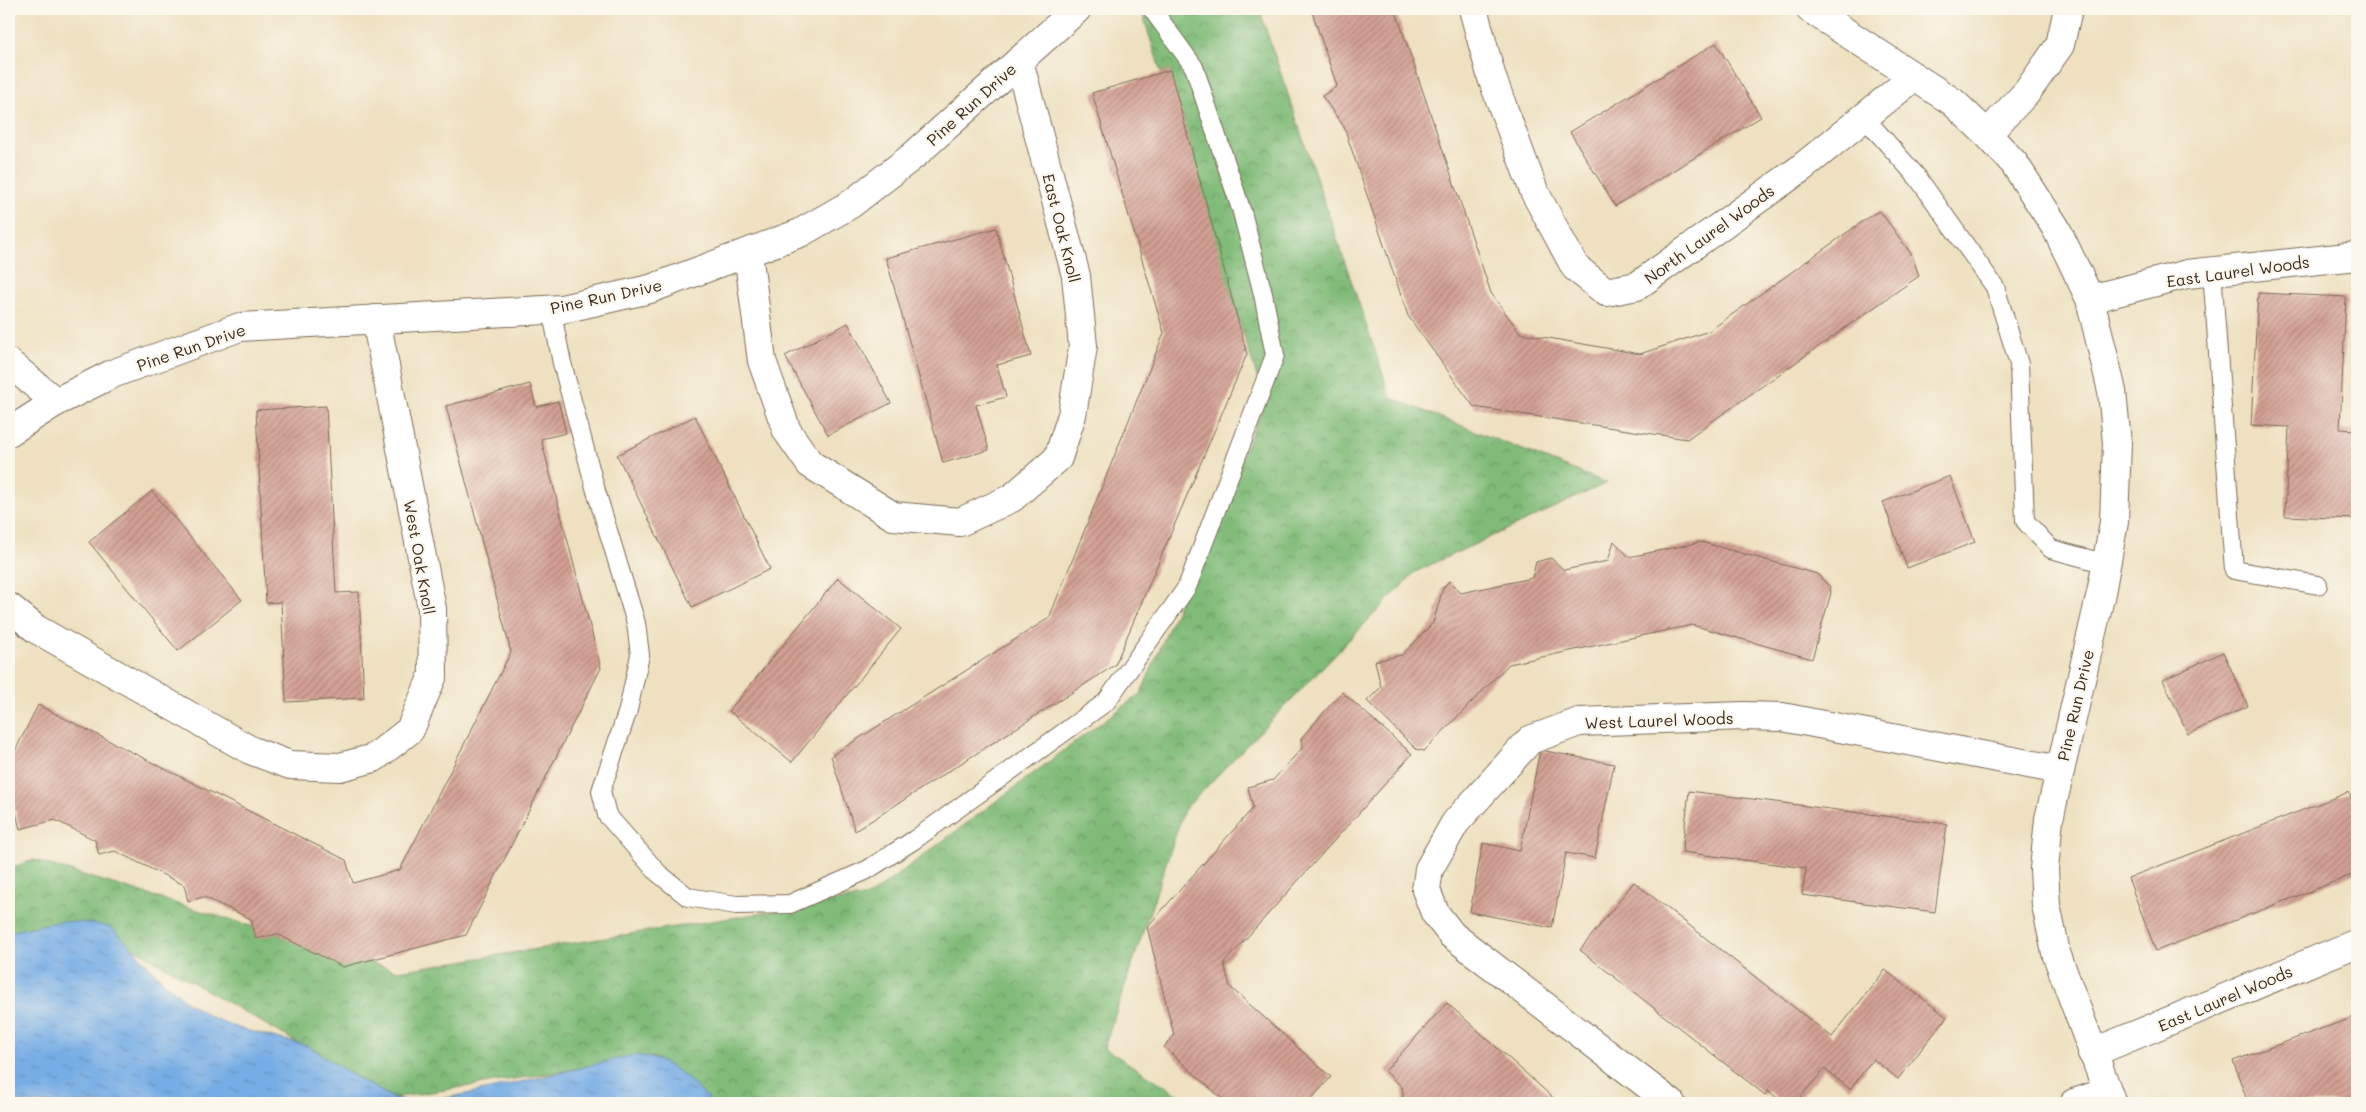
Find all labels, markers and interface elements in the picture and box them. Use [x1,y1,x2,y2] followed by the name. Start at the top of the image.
[922,58,1020,150] street label: Pine Run Drive
[1038,171,1086,285] street label: East Oak Knoll
[1640,180,1778,288] street label: North Laurel Woods
[2165,251,2311,291] street label: East Laurel Woods
[548,274,664,318] street label: Pine Run Drive
[134,319,248,375] street label: Pine Run Drive
[400,498,440,616] street label: West Oak Knoll
[2052,647,2098,763] street label: Pine Run Drive
[1584,707,1734,733] street label: West Laurel Woods
[2155,960,2295,1036] street label: East Laurel Woods

